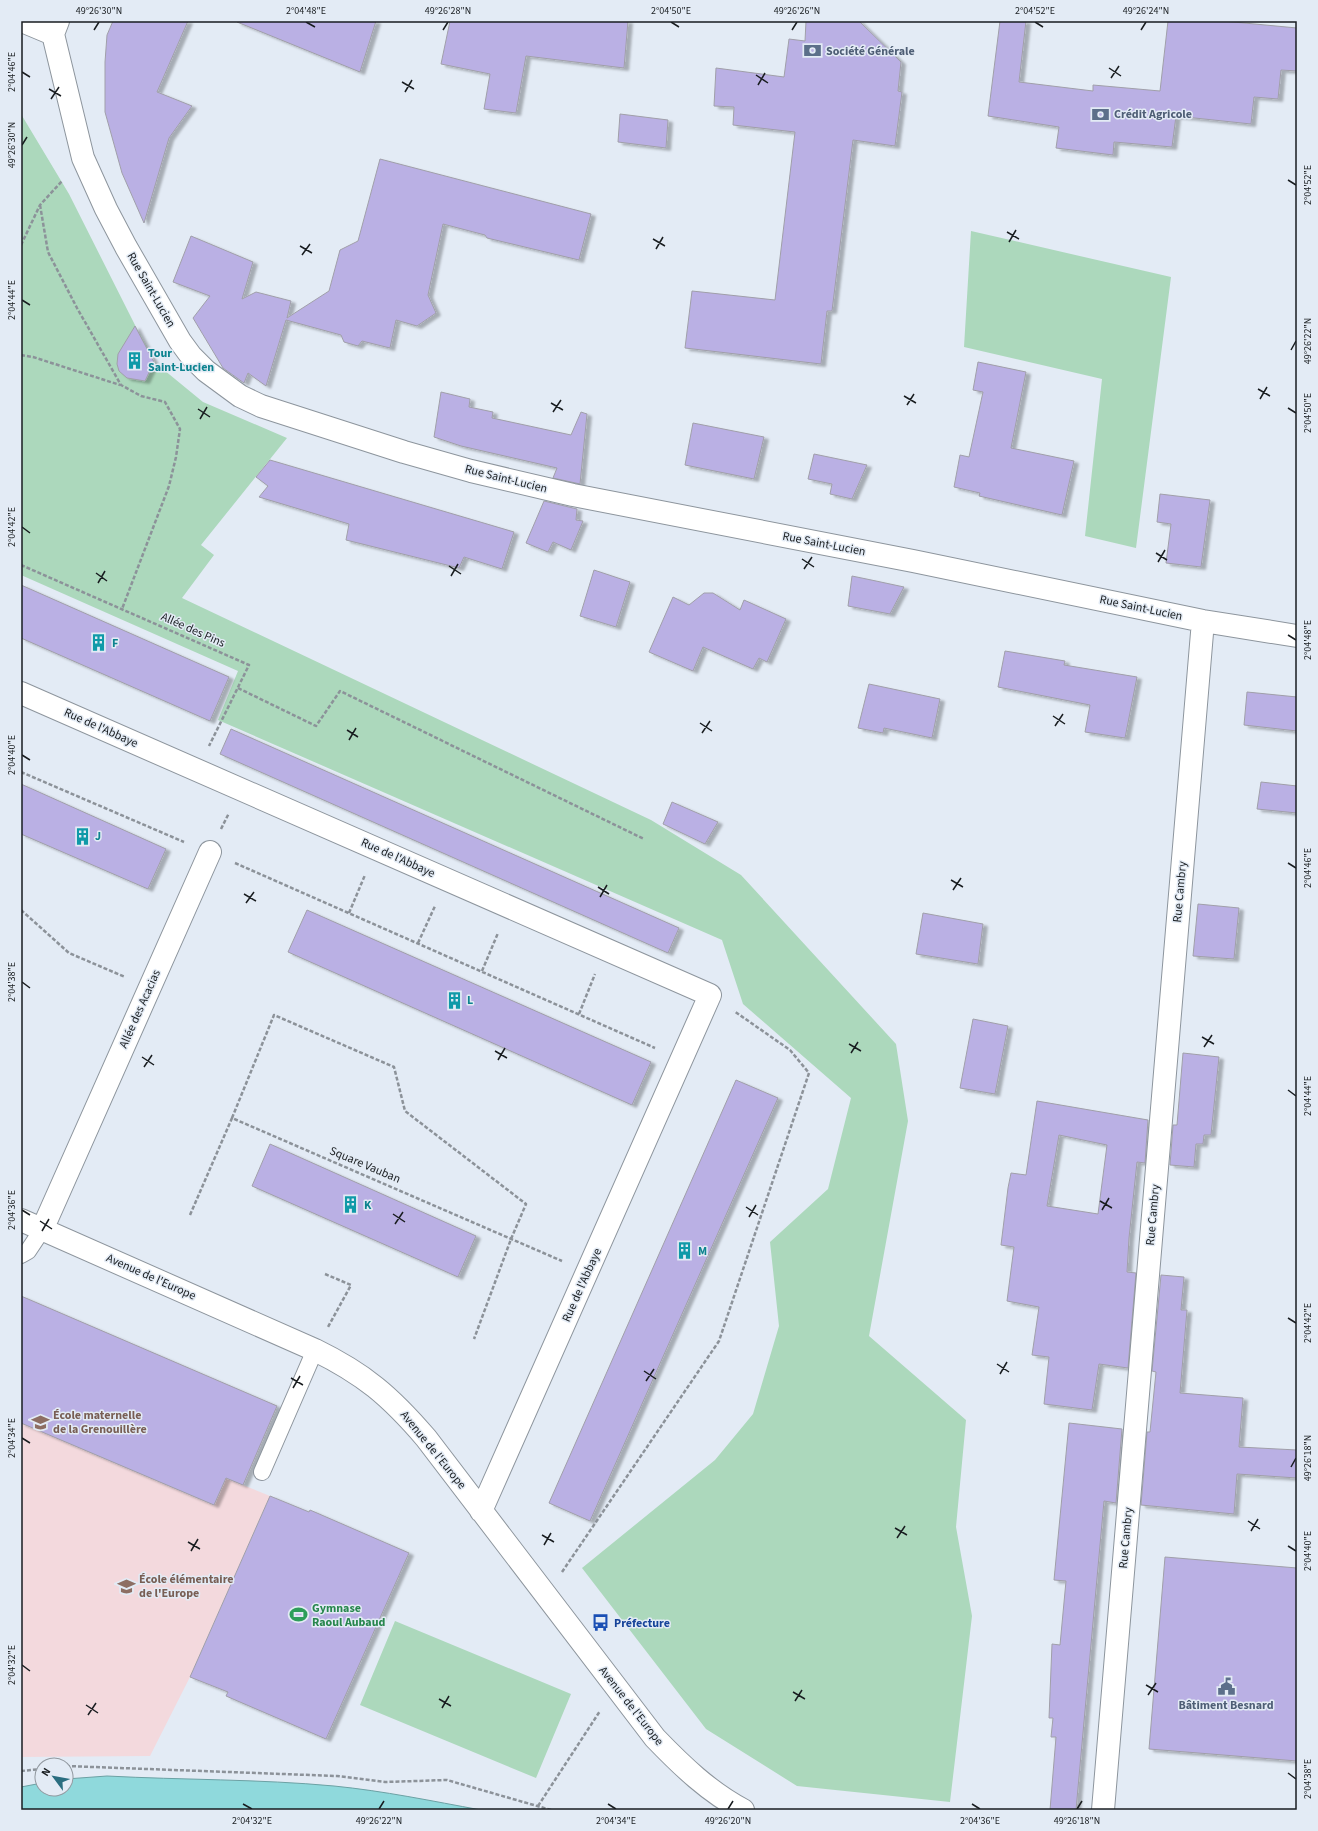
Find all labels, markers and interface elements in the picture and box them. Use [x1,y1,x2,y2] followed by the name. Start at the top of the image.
[76,4,122,18] text: 49°26'30"N
[286,4,326,18] text: 2°04'48"E
[425,4,471,18] text: 49°26'28"N
[651,4,691,18] text: 2°04'50"E
[774,4,820,18] text: 49°26'26"N
[1015,4,1055,18] text: 2°04'52"E
[1123,4,1169,18] text: 49°26'24"N
[803,41,823,61] bank icon: Société Générale
[826,43,915,60] place label: Société Générale
[5,52,19,92] text: 2°04'46"E
[1091,104,1111,124] bank icon: Crédit Agricole
[1114,106,1192,123] place label: Crédit Agricole
[5,122,19,168] text: 49°26'30"N
[1301,165,1315,205] text: 2°04'52"E
[123,249,179,331] street label: Rue Saint-Lucien
[5,280,19,320] text: 2°04'44"E
[1301,318,1315,364] text: 49°26'22"N
[148,345,214,376] place label: Tour Saint-Lucien
[125,350,145,370] building icon: Tour Saint-Lucien
[1301,393,1315,433] text: 2°04'50"E
[463,461,549,497] street label: Rue Saint-Lucien
[5,507,19,547] text: 2°04'42"E
[781,528,867,560] street label: Rue Saint-Lucien
[1098,591,1184,625] street label: Rue Saint-Lucien
[158,608,228,652] street label: Allée des Pins
[1301,620,1315,660] text: 2°04'48"E
[89,633,109,653] building icon: F
[112,635,118,652] place label: F
[61,704,141,752] street label: Rue de l'Abbaye
[5,735,19,775] text: 2°04'40"E
[72,826,92,846] building icon: J
[95,828,101,845] place label: J
[358,834,438,882] street label: Rue de l'Abbaye
[1301,848,1315,888] text: 2°04'46"E
[1169,860,1191,923] street label: Rue Cambry
[5,962,19,1002] text: 2°04'38"E
[115,967,165,1051] street label: Allée des Acacias
[444,990,464,1010] building icon: L
[467,992,473,1009] place label: L
[1301,1076,1315,1116] text: 2°04'44"E
[327,1142,403,1188] street label: Square Vauban
[1142,1183,1164,1246] street label: Rue Cambry
[5,1190,19,1230] text: 2°04'36"E
[341,1195,361,1215] building icon: K
[364,1197,372,1214] place label: K
[675,1241,695,1261] building icon: M
[698,1243,707,1260] place label: M
[558,1245,606,1325] street label: Rue de l'Abbaye
[103,1250,199,1304] street label: Avenue de l'Europe
[1301,1303,1315,1343] text: 2°04'42"E
[53,1407,147,1438] place label: École maternelle de la Grenouillère
[396,1407,470,1493] street label: Avenue de l'Europe
[30,1412,50,1432] school or university icon: École maternelle de la Grenouillère
[5,1418,19,1458] text: 2°04'34"E
[1301,1435,1315,1481] text: 49°26'18"N
[1115,1506,1137,1569] street label: Rue Cambry
[1301,1531,1315,1571] text: 2°04'40"E
[139,1571,234,1602] place label: École élémentaire de l'Europe
[116,1576,136,1596] school or university icon: École élémentaire de l'Europe
[312,1600,385,1631] place label: Gymnase Raoul Aubaud
[289,1605,309,1625] sports icon: Gymnase Raoul Aubaud
[591,1613,611,1633] bus stop icon: Préfecture
[614,1615,670,1632] place label: Préfecture
[5,1645,19,1685] text: 2°04'32"E
[595,1663,667,1749] street label: Avenue de l'Europe
[1216,1676,1236,1696] public building icon: Bâtiment Besnard
[1178,1697,1274,1714] place label: Bâtiment Besnard
[34,1757,74,1797] north arrow
[1301,1759,1315,1799] text: 2°04'38"E
[38,1765,54,1779] text: N
[232,1814,272,1828] text: 2°04'32"E
[356,1814,402,1828] text: 49°26'22"N
[596,1814,636,1828] text: 2°04'34"E
[705,1814,751,1828] text: 49°26'20"N
[960,1814,1000,1828] text: 2°04'36"E
[1054,1814,1100,1828] text: 49°26'18"N

